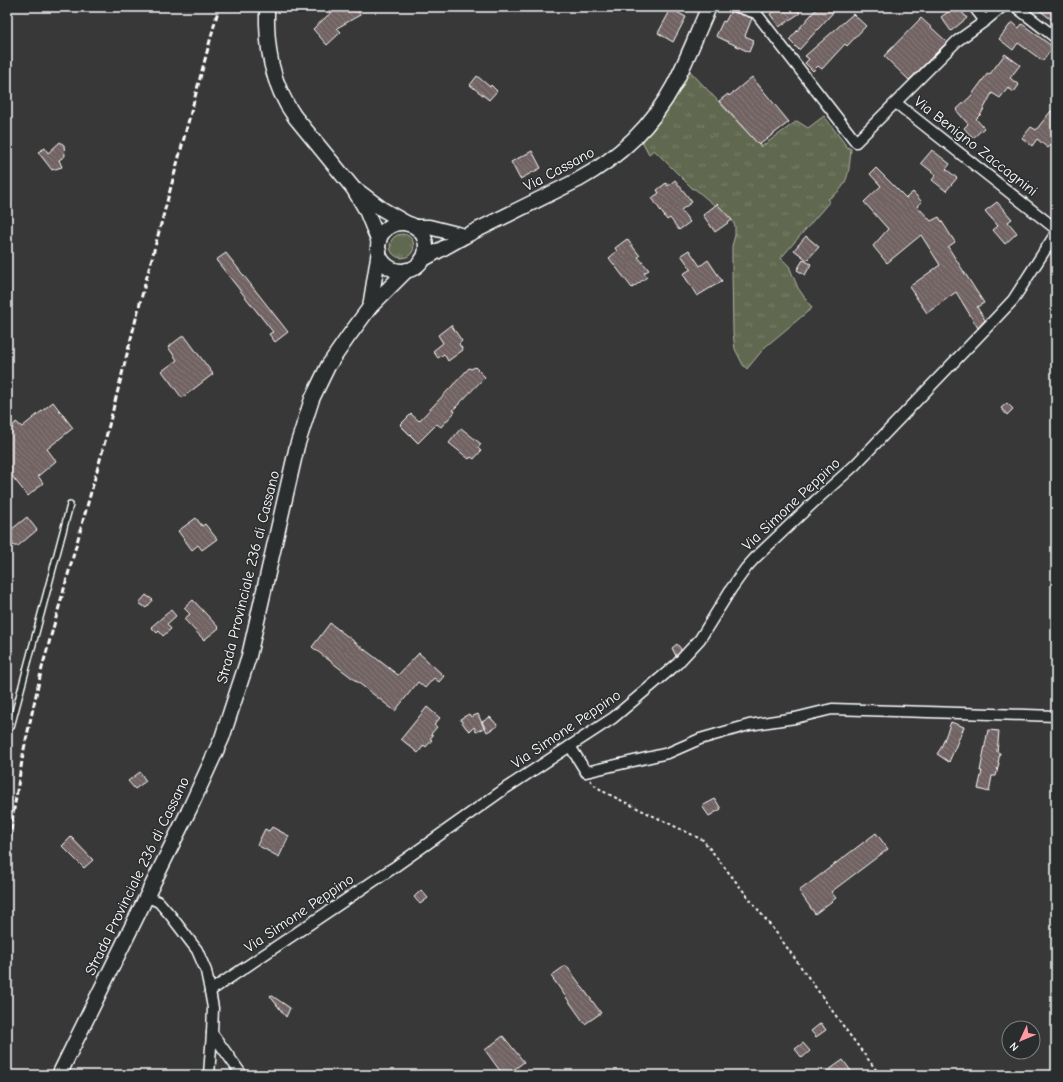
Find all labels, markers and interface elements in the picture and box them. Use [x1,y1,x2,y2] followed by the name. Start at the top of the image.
[911,92,1041,200] street label: Via Benigno Zaccagnini
[521,143,598,195] street label: Via Cassano
[738,454,844,554] street label: Via Simone Peppino
[213,469,283,685] street label: Strada Provinciale 236 di Cassano
[508,686,624,772] street label: Via Simone Peppino
[81,774,193,978] street label: Strada Provinciale 236 di Cassano
[241,870,357,956] street label: Via Simone Peppino
[1001,1020,1041,1060] north arrow
[1007,1039,1021,1054] text: N

